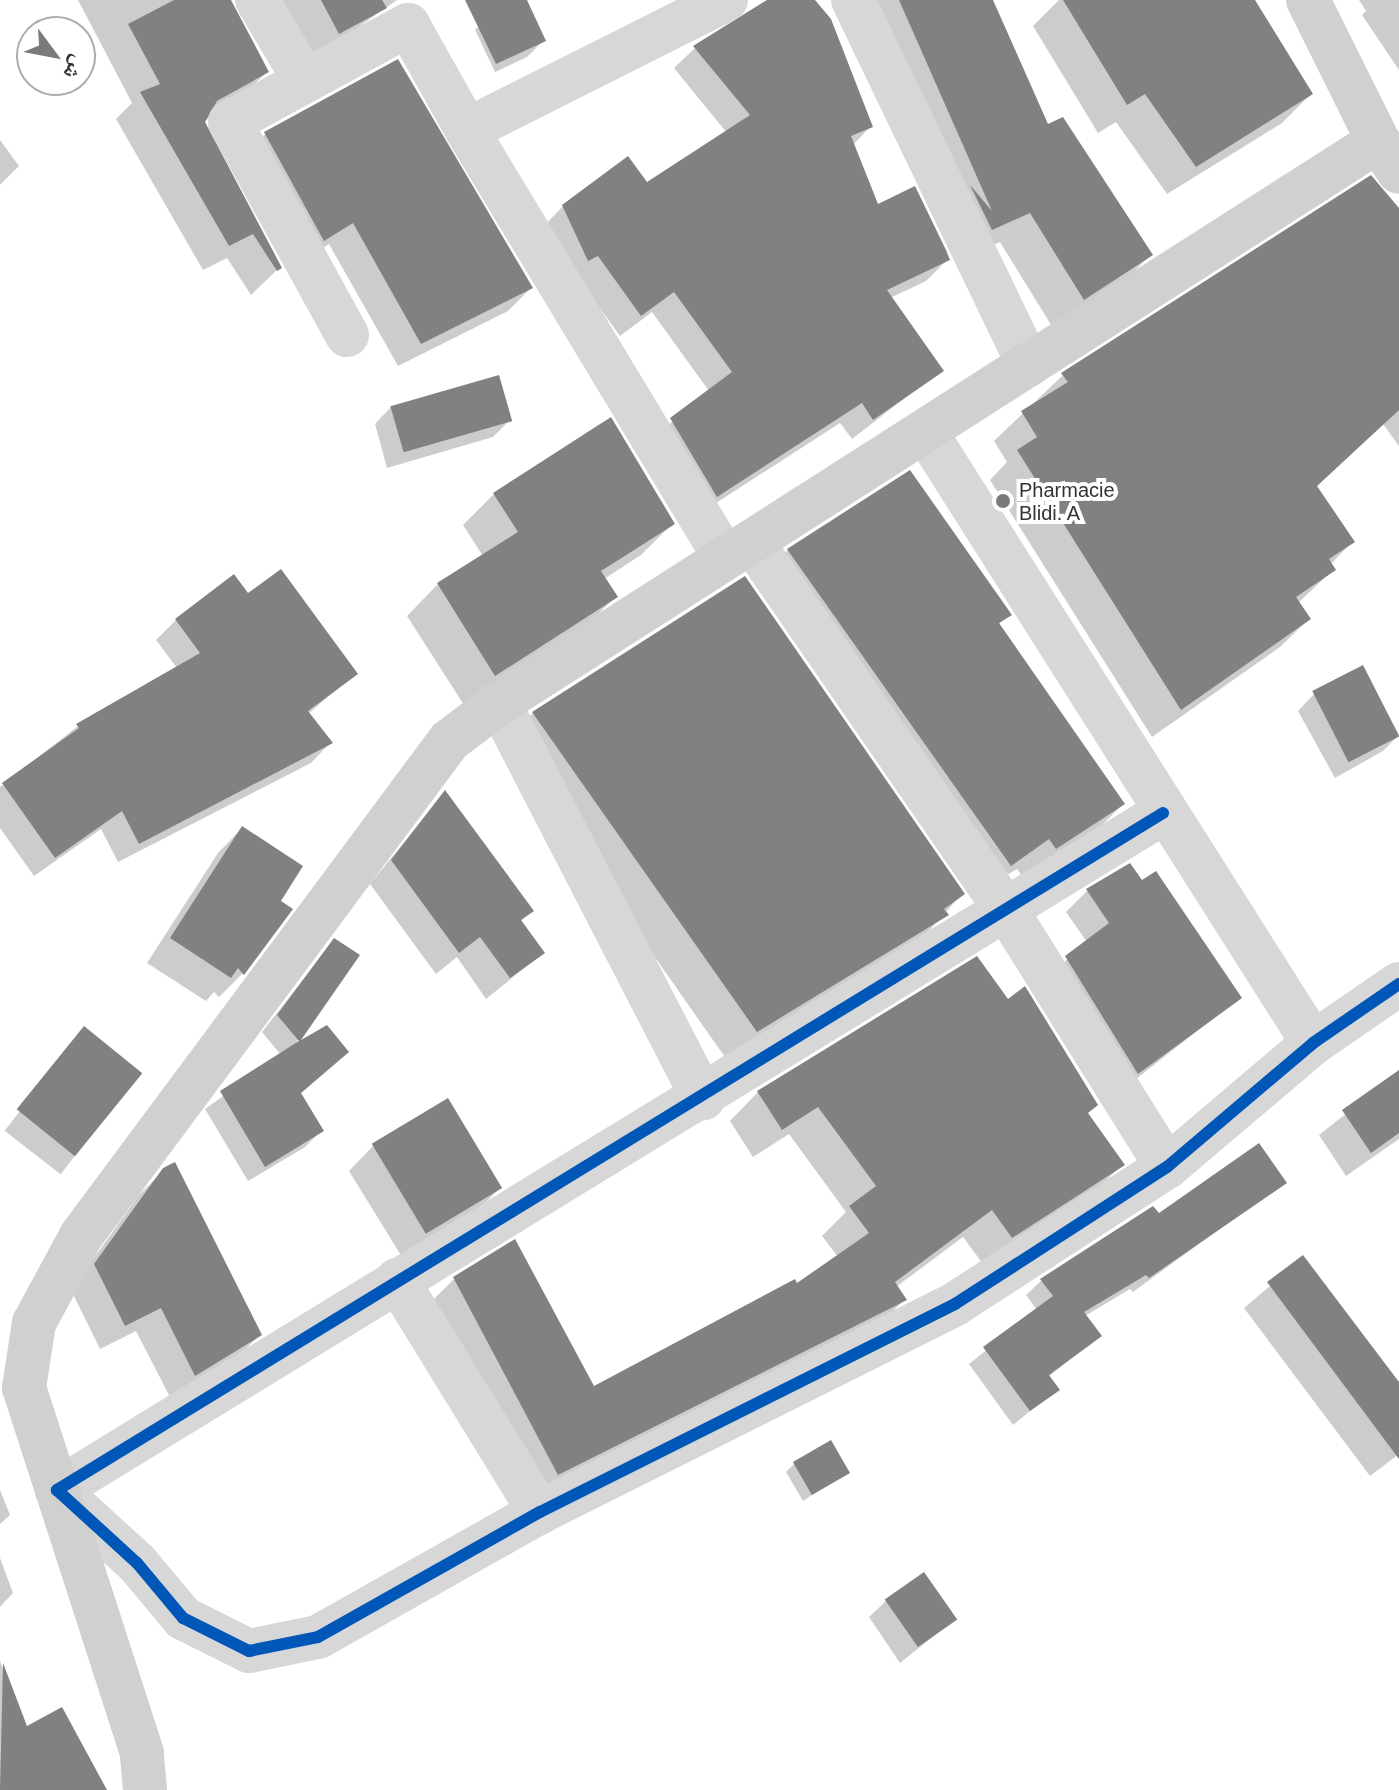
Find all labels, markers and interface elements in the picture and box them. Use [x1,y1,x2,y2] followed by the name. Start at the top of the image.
[16,16,96,96] north arrow
[58,51,92,84] text: ش
[1019,478,1115,525] place label: Pharmacie Blidi. A
[994,492,1012,510] marker: Pharmacie Blidi. A

